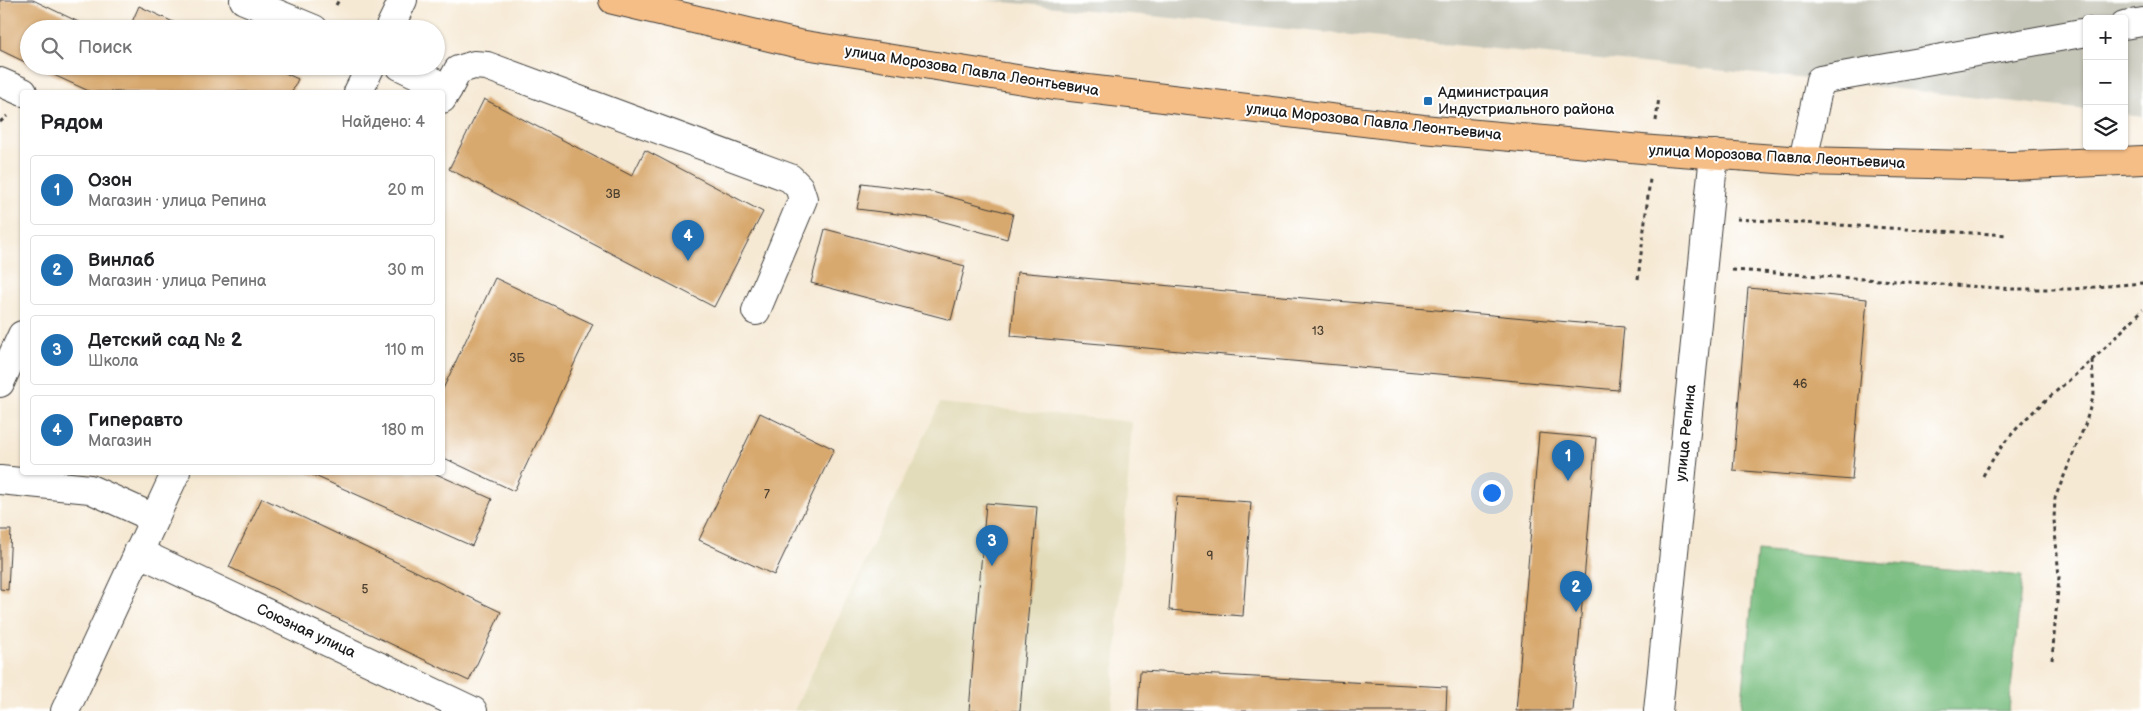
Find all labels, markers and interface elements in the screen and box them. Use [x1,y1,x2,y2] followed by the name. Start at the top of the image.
[2083,15,2128,150] map controls
[2083,15,2128,60] button: +
[20,20,445,75] search box
[38,34,66,62] icon: search
[78,36,132,59] text: Поиск
[844,42,1101,101] street label: улица Морозова Павла Леонтьевича
[2083,60,2128,105] button: −
[1437,83,1615,119] place label: Администрация Индустриального района
[1422,95,1434,107] marker: Администрация Индустриального района
[1245,99,1503,145] street label: улица Морозова Павла Леонтьевича
[2083,105,2128,150] button: layers
[40,110,103,135] text: Рядом
[341,113,425,132] text: Найдено: 4
[1648,141,1906,173] street label: улица Морозова Павла Леонтьевича
[88,169,132,192] text: Озон
[54,181,60,200] text: 1
[388,181,424,200] text: 20 m
[605,187,621,202] house number: 3В
[88,192,267,211] text: Магазин · улица Репина
[672,220,704,261] pin: 4
[88,249,155,272] text: Винлаб
[52,261,62,280] text: 2
[387,261,424,280] text: 30 m
[88,272,267,291] text: Магазин · улица Репина
[1312,324,1324,339] house number: 13
[88,329,242,352] text: Детский сад № 2
[52,341,62,360] text: 3
[385,341,424,360] text: 110 m
[509,351,526,366] house number: 3Б
[88,352,138,371] text: Школа
[1793,377,1807,392] house number: 46
[1671,383,1701,483] street label: улица Репина
[88,409,183,432] text: Гиперавто
[52,421,62,440] text: 4
[382,421,424,440] text: 180 m
[88,432,152,451] text: Магазин
[1552,440,1584,481] pin: 1
[1479,480,1505,506] your location
[764,487,770,502] house number: 7
[976,525,1008,566] pin: 3
[1207,549,1214,564] house number: 9
[1560,571,1592,612] pin: 2
[362,582,369,597] house number: 5
[253,600,359,662] street label: Союзная улица

